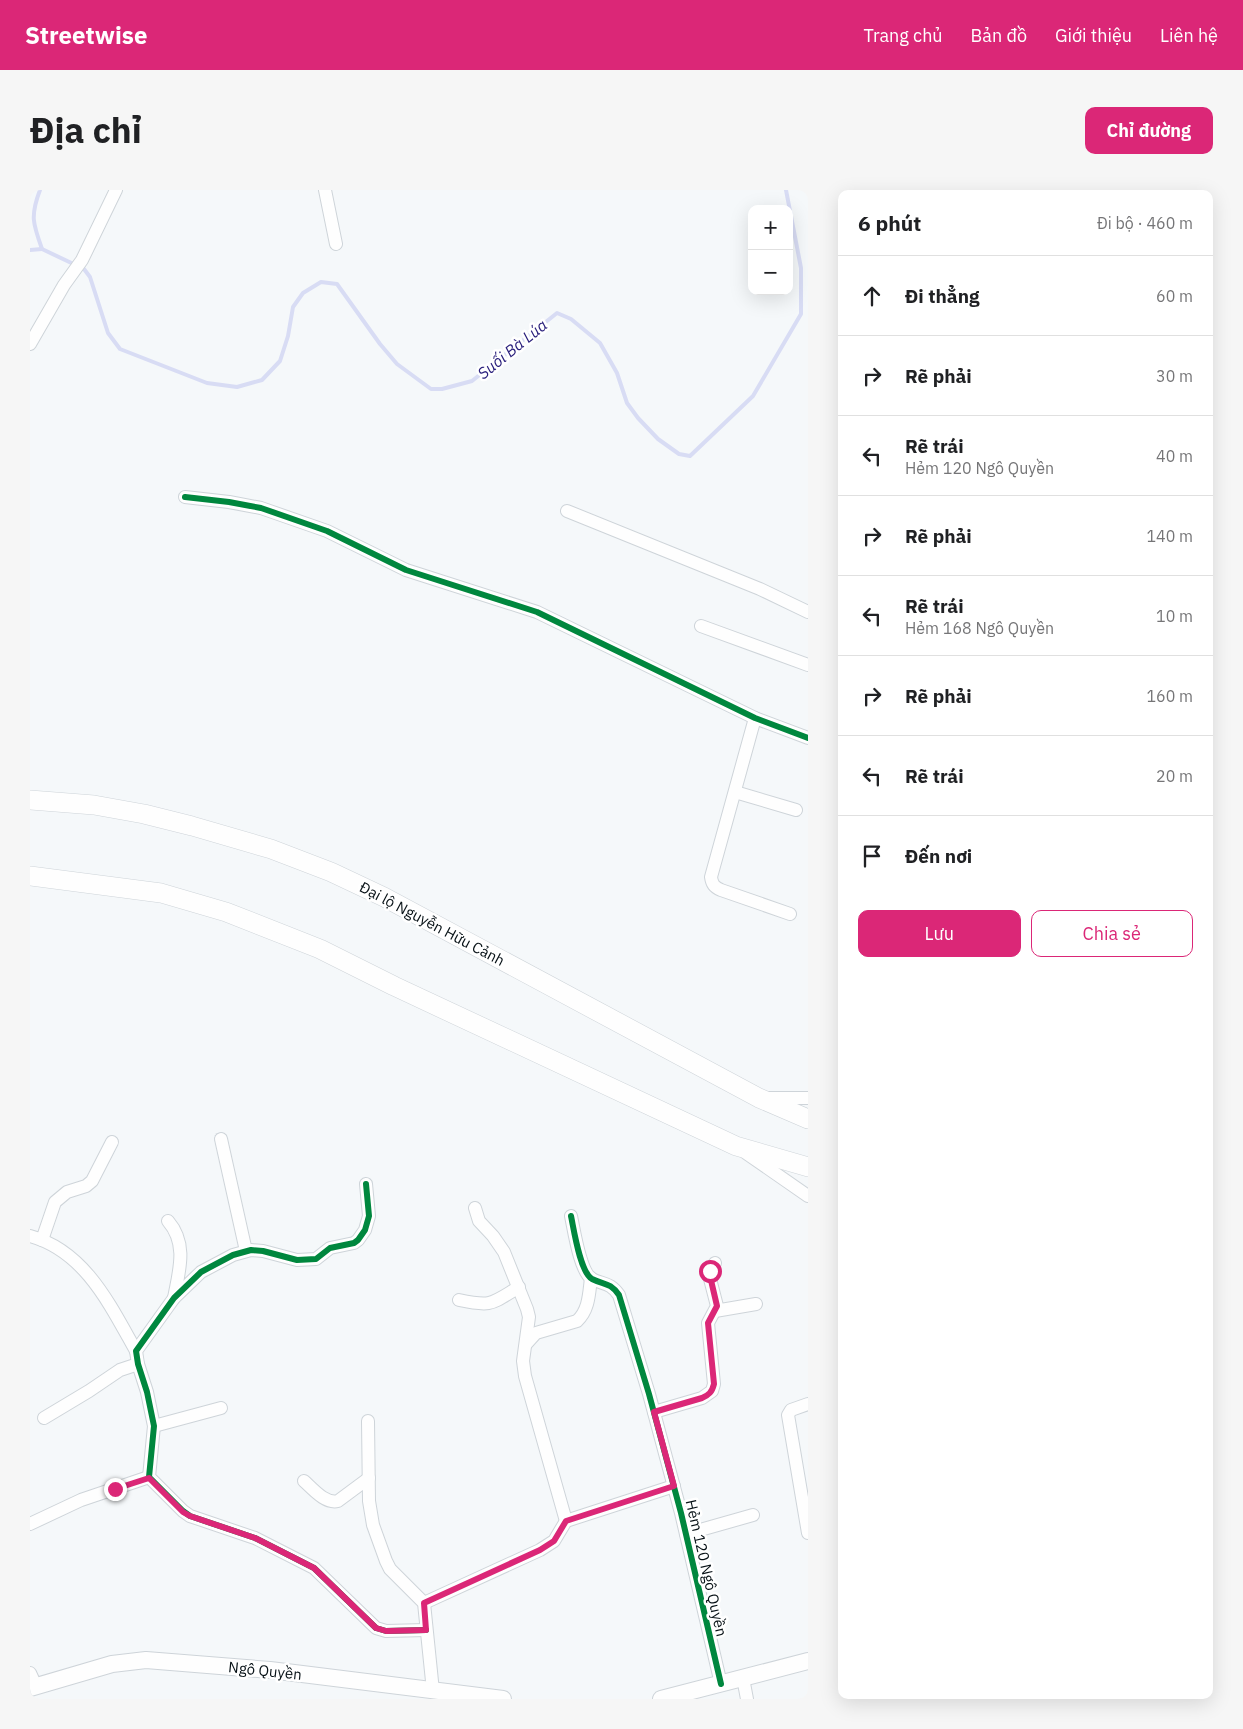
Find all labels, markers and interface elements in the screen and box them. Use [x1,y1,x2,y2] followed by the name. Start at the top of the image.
[25,19,147,51] text: Streetwise
[863,24,943,47] text: Trang chủ
[971,24,1027,47] text: Bản đồ
[1055,24,1132,47] text: Giới thiệu
[1160,24,1218,47] text: Liên hệ
[30,107,142,153] text: Địa chỉ
[1085,107,1213,154] button: Chỉ đường
[748,205,793,295] map controls
[748,205,793,250] button: +
[858,209,921,237] text: 6 phút
[1097,213,1193,233] text: Đi bộ · 460 m
[748,250,793,295] button: −
[858,282,886,310] icon: ahead
[905,284,979,308] text: Đi thẳng
[1156,286,1193,306] text: 60 m
[473,315,551,383] water label: Suối Bà Lúa
[858,362,886,390] icon: right
[905,364,972,388] text: Rẽ phải
[1156,366,1193,386] text: 30 m
[905,434,964,458] text: Rẽ trái
[858,442,886,470] icon: left
[1156,446,1193,466] text: 40 m
[905,458,1054,478] text: Hẻm 120 Ngô Quyền
[858,522,886,550] icon: right
[905,524,972,548] text: Rẽ phải
[1146,526,1193,546] text: 140 m
[905,594,964,618] text: Rẽ trái
[858,602,886,630] icon: left
[1156,606,1193,626] text: 10 m
[905,618,1054,638] text: Hẻm 168 Ngô Quyền
[858,682,886,710] icon: right
[905,684,972,708] text: Rẽ phải
[1146,686,1193,706] text: 160 m
[858,762,886,790] icon: left
[905,764,964,788] text: Rẽ trái
[1156,766,1193,786] text: 20 m
[858,842,886,870] icon: arrive
[905,844,972,868] text: Đến nơi
[356,877,508,970] street label: Đại lộ Nguyễn Hữu Cảnh
[858,910,1021,957] button: Lưu
[1031,910,1193,957] button: Chia sẻ
[699,1260,722,1283] route start
[104,1478,127,1501] route end
[682,1498,731,1638] street label: Hẻm 120 Ngô Quyền
[227,1657,303,1684] street label: Ngô Quyền

